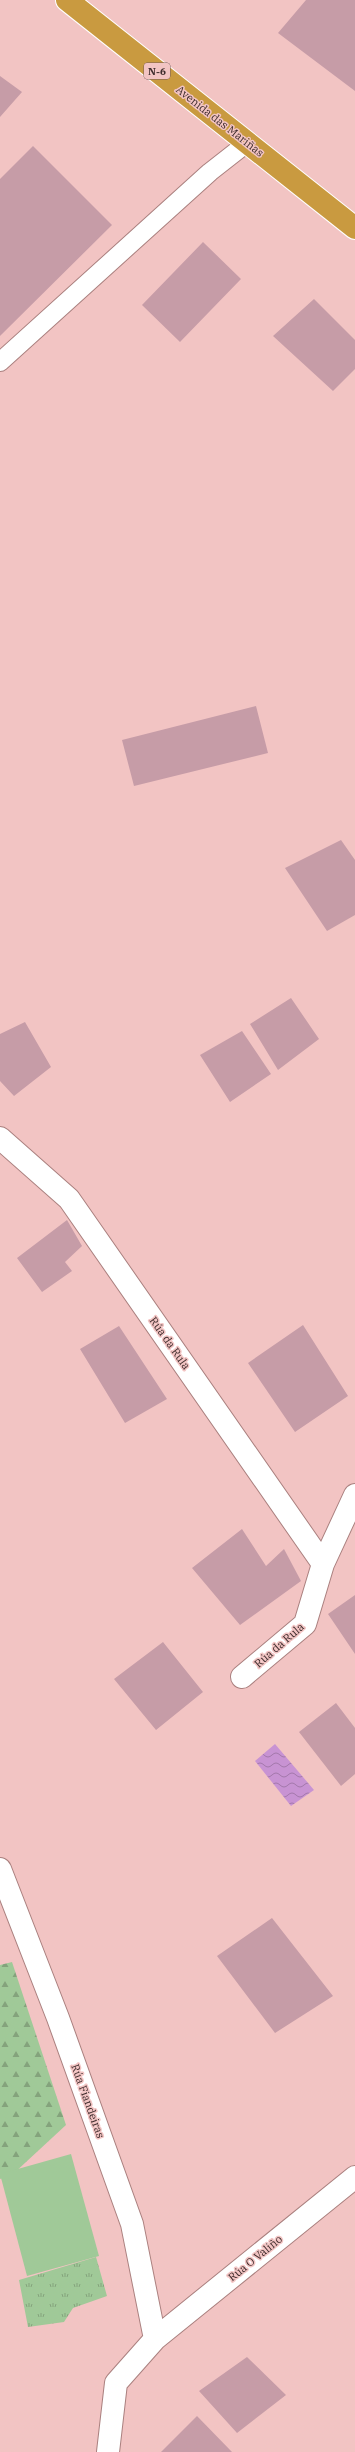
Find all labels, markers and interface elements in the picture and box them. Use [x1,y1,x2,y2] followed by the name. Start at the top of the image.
[144,63,170,79] road number: N-6
[173,82,267,160] street label: Avenida das Mariñas
[147,1314,193,1372] street label: Rúa da Rula
[251,1620,307,1670] street label: Rúa da Rula
[68,2062,108,2140] street label: Rúa Fiandeiras
[225,2232,285,2284] street label: Rúa O Valiño

